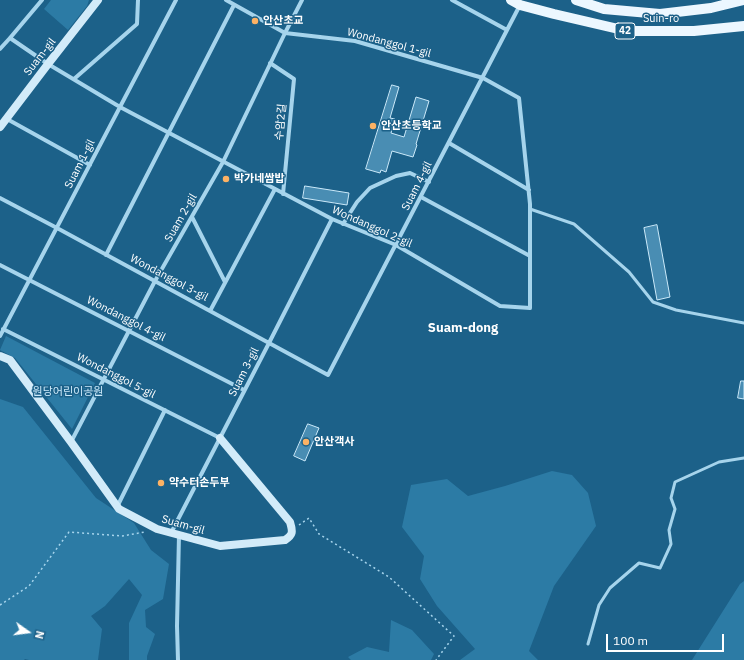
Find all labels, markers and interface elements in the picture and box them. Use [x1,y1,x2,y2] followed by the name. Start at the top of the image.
[643,12,679,26] street label: Suin-ro
[263,14,303,28] place label: 안산초교
[250,16,260,26] marker: 안산초교
[615,23,635,39] road number: 42
[346,25,432,61] street label: Wondanggol 1-gil
[21,36,59,78] street label: Suam-gil
[273,103,289,141] street label: 수암2길
[381,119,442,133] place label: 안산초등학교
[368,121,378,131] marker: 안산초등학교
[62,137,98,191] street label: Suam 1-gil
[399,159,435,213] street label: Suam 4-gil
[234,172,285,186] place label: 박가네쌈밥
[221,174,231,184] marker: 박가네쌈밥
[162,192,200,244] street label: Suam 2-gil
[330,203,414,251] street label: Wondanggol 2-gil
[128,252,210,304] street label: Wondanggol 3-gil
[85,294,167,344] street label: Wondanggol 4-gil
[428,320,498,336] district label: Suam-dong
[226,345,262,399] street label: Suam 3-gil
[75,351,157,401] street label: Wondanggol 5-gil
[33,385,103,399] park label: 원당어린이공원
[314,435,354,449] place label: 안산객사
[301,437,311,447] marker: 안산객사
[169,476,230,490] place label: 약수터손두부
[156,478,166,488] marker: 약수터손두부
[160,513,206,537] street label: Suam-gil
[8,612,48,652] north arrow
[608,626,726,652] scale bar
[32,629,47,640] text: N
[613,633,648,648] text: 100 m

